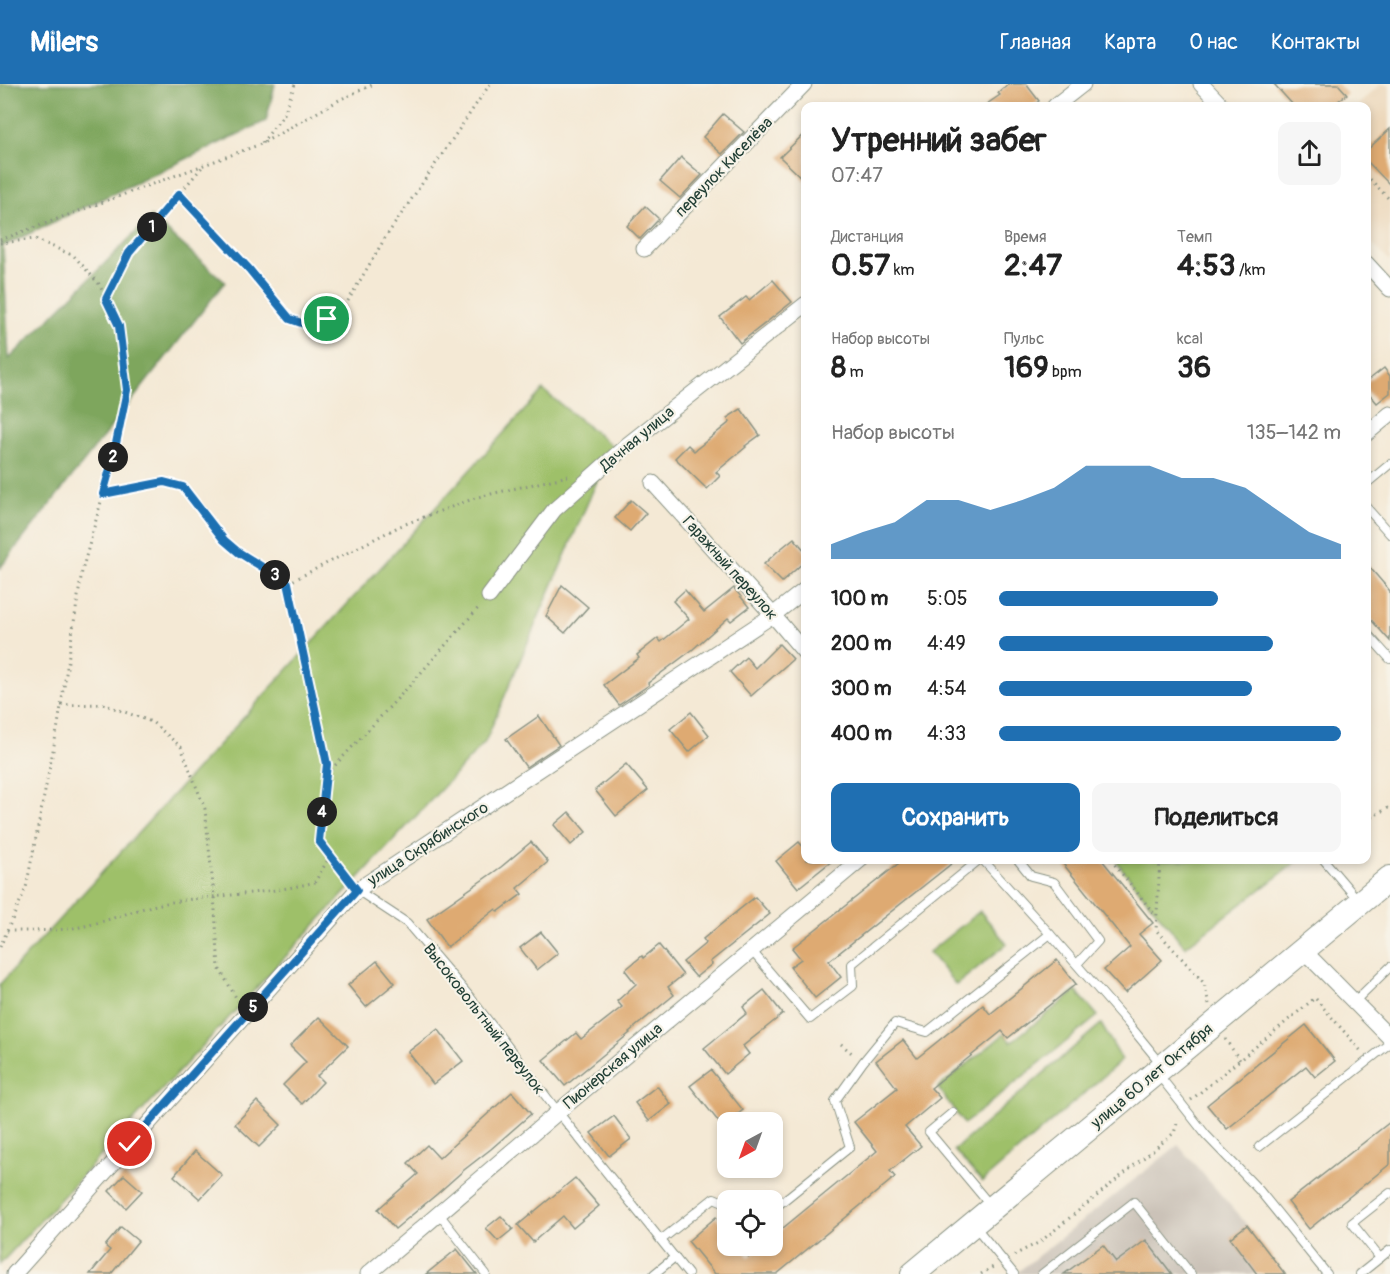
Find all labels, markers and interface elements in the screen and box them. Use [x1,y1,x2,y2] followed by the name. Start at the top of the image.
[30,25,98,60] text: Milers
[1000,29,1071,56] text: Главная
[1104,29,1156,56] text: Карта
[1189,29,1238,56] text: О нас
[1271,29,1360,56] text: Контакты
[671,113,777,221] street label: переулок Киселёва
[831,120,1047,161] text: Утренний забег
[1278,122,1341,185] button: share
[831,163,883,188] text: 07:47
[137,212,167,242] pin: 1
[149,217,155,237] text: 1
[831,227,904,247] text: Дистанция
[1004,227,1047,247] text: Время
[1177,227,1212,247] text: Темп
[831,247,890,284] text: 0.57
[1004,247,1062,284] text: 2:47
[1177,247,1235,284] text: 4:53
[890,260,915,280] text: km
[1235,260,1266,280] text: /km
[301,293,352,344] pin
[310,302,343,335] icon: arrive
[831,329,930,349] text: Набор высоты
[1004,329,1044,349] text: Пульс
[1177,329,1203,349] text: kcal
[831,349,846,386] text: 8
[1004,349,1049,386] text: 169
[1177,349,1211,386] text: 36
[846,362,864,382] text: m
[1049,362,1082,382] text: bpm
[595,402,678,477] street label: Дачная улица
[831,420,955,445] text: Набор высоты
[1247,420,1341,445] text: 135–142 m
[98,442,128,472] pin: 2
[109,447,117,467] text: 2
[678,512,782,624] street label: Гаражный переулок
[260,560,290,590] pin: 3
[271,565,279,585] text: 3
[831,586,888,611] text: 100 m
[927,586,968,611] text: 5:05
[831,631,892,656] text: 200 m
[927,631,966,656] text: 4:49
[831,676,892,701] text: 300 m
[927,676,966,701] text: 4:54
[831,721,892,746] text: 400 m
[927,721,966,746] text: 4:33
[831,783,1080,852] button: Сохранить
[1092,783,1341,852] button: Поделиться
[307,797,337,827] pin: 4
[363,797,492,891] street label: улица Скрябинского
[317,802,327,822] text: 4
[419,939,549,1099] street label: Высоковольтный переулок
[238,992,268,1022] pin: 5
[249,997,257,1017] text: 5
[559,1019,667,1113] street label: Пионерская улица
[1086,1019,1217,1133] street label: улица 60 лет Октября
[717,1112,783,1178] north arrow
[717,1112,783,1256] map controls
[104,1118,155,1169] pin
[113,1127,146,1160] icon: check
[717,1190,783,1256] button: locate

